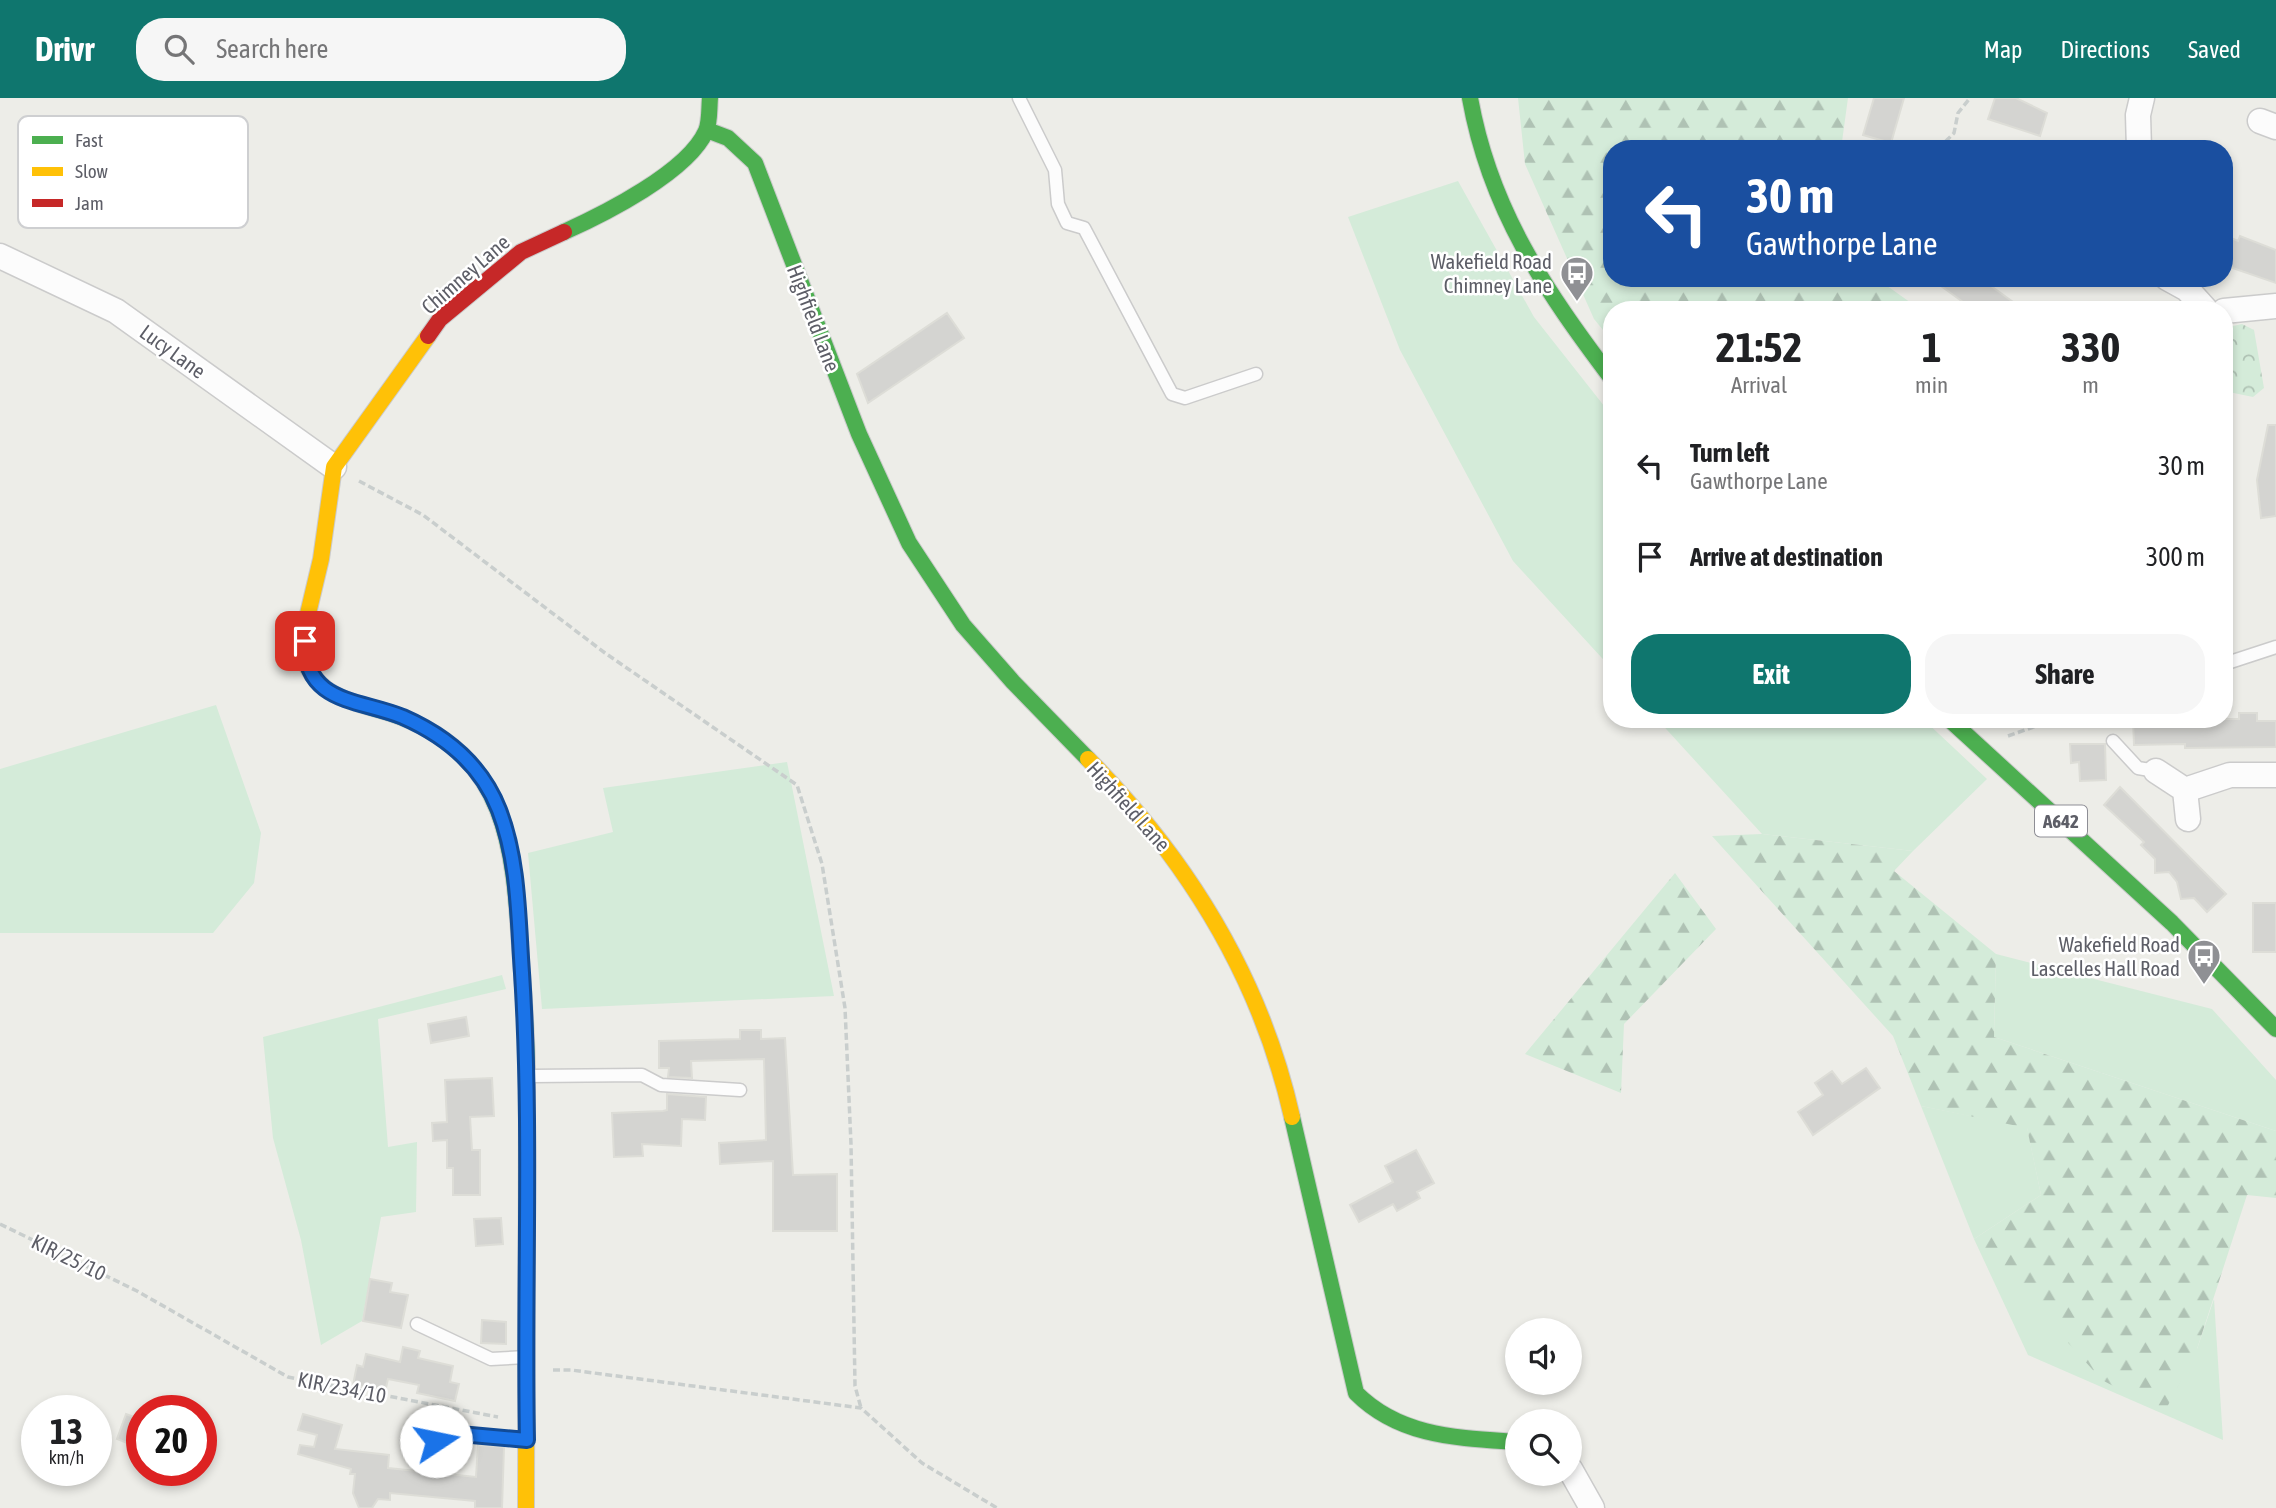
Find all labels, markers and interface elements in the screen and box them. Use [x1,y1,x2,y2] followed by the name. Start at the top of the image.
[136,18,626,81] search box
[35,30,94,68] text: Drivr
[160,30,198,68] icon: search
[216,34,328,64] text: Search here
[1984,36,2022,63] text: Map
[2060,36,2150,63] text: Directions
[2188,36,2241,63] text: Saved
[18,116,248,228] legend
[75,129,103,151] text: Fast
[75,160,109,182] text: Slow
[1746,167,1834,223] text: 30 m
[1631,168,1722,259] icon: left
[75,192,104,214] text: Jam
[1746,225,1938,262] text: Gawthorpe Lane
[416,229,514,319] street label: Chimney Lane
[1431,249,1552,297] place label: Wakefield Road Chimney Lane
[1558,254,1596,303] bus stop icon: Wakefield Road Chimney Lane
[783,261,845,375] street label: Highfield Lane
[136,319,210,383] street label: Lucy Lane
[1716,323,1802,371] text: 21:52
[1922,323,1941,371] text: 1
[2061,323,2120,371] text: 330
[1731,372,1787,398] text: Arrival
[1915,372,1948,398] text: min
[2082,372,2099,398] text: m
[1690,438,1770,468] text: Turn left
[1631,447,1669,485] icon: left
[2158,451,2205,481] text: 30 m
[1690,468,1828,494] text: Gawthorpe Lane
[1631,538,1669,576] icon: arrive
[1690,542,1883,572] text: Arrive at destination
[2146,542,2205,572] text: 300 m
[275,611,335,671] pin
[286,622,324,660] icon: arrive
[1631,634,1911,714] button: Exit
[1925,634,2205,714] button: Share
[1083,756,1175,856] street label: Highfield Lane
[2035,806,2087,836] road number: A642
[2031,932,2180,980] place label: Wakefield Road Lascelles Hall Road
[2185,937,2223,986] bus stop icon: Wakefield Road Lascelles Hall Road
[28,1229,110,1285] street label: KIR/25/10
[1505,1318,1582,1486] map controls
[1505,1318,1582,1395] button: sound
[296,1367,388,1407] street label: KIR/234/10
[126,1395,217,1486] speed limit sign: 20
[399,1404,473,1478] position arrow
[1505,1409,1582,1486] button: search
[50,1411,83,1451] text: 13
[49,1447,84,1468] text: km/h

